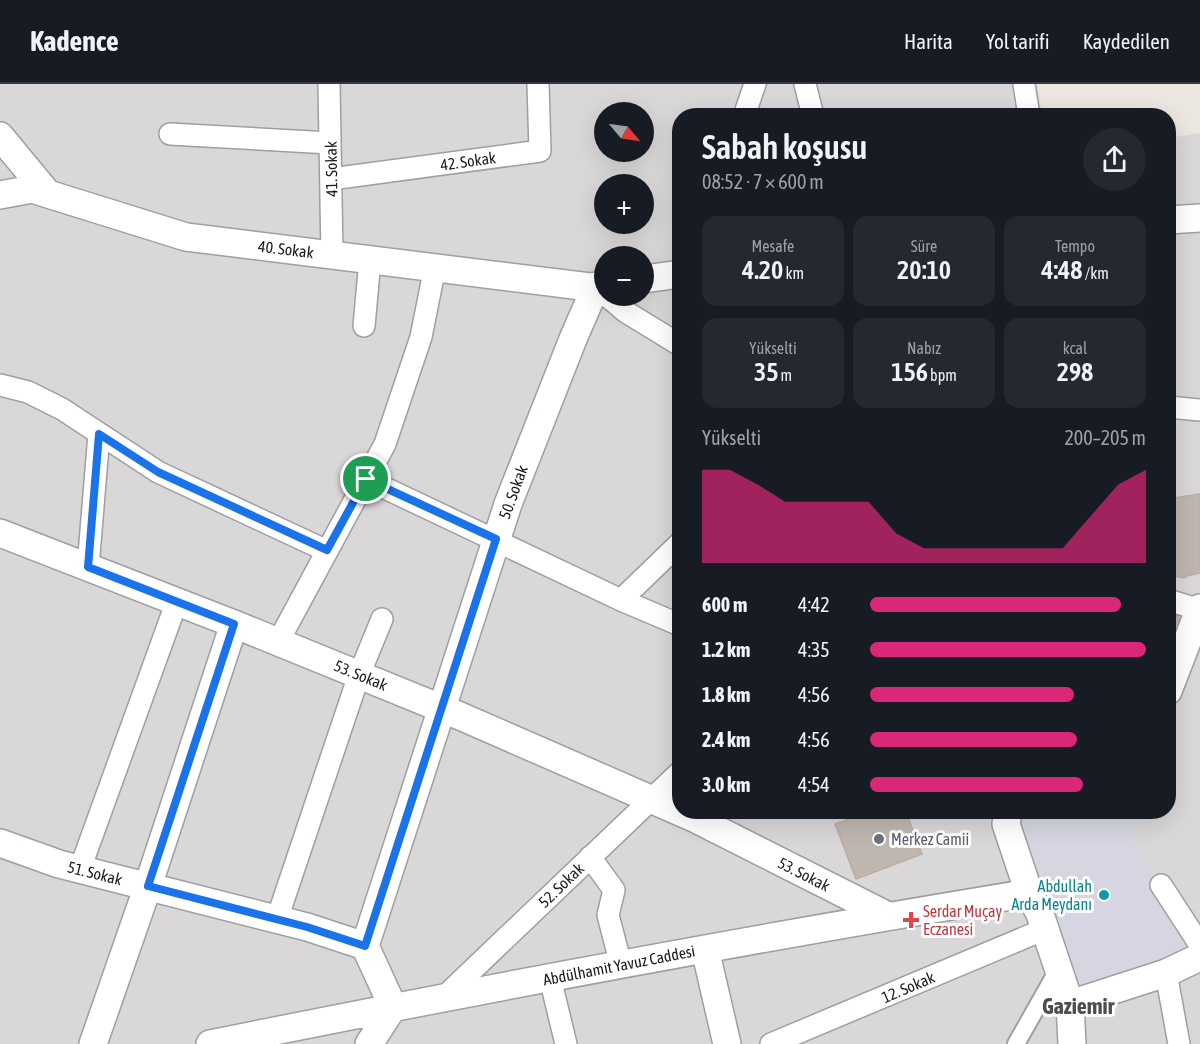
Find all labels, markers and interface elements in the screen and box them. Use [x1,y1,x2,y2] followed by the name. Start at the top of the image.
[30,25,119,57] text: Kadence
[904,29,953,53] text: Harita
[986,29,1050,53] text: Yol tarifi
[1083,29,1170,53] text: Kaydedilen
[594,102,654,162] north arrow
[594,102,654,306] map controls
[702,128,867,166] text: Sabah koşusu
[1083,128,1146,191] button: share
[322,141,340,197] street label: 41. Sokak
[439,148,497,174] street label: 42. Sokak
[702,170,824,193] text: 08:52 · 7 × 600 m
[594,174,654,234] button: +
[257,237,315,261] street label: 40. Sokak
[752,237,794,255] text: Mesafe
[911,237,937,255] text: Süre
[1055,237,1095,255] text: Tempo
[594,246,654,306] button: −
[742,255,783,285] text: 4.20
[897,255,951,285] text: 20:10
[1041,255,1083,285] text: 4:48
[783,264,804,282] text: km
[1083,264,1109,282] text: /km
[749,339,797,357] text: Yükselti
[907,339,941,357] text: Nabız
[1063,339,1087,357] text: kcal
[754,357,778,387] text: 35
[891,357,928,387] text: 156
[1057,357,1093,387] text: 298
[778,366,792,384] text: m
[928,366,957,384] text: bpm
[702,426,761,449] text: Yükselti
[1064,426,1146,449] text: 200–205 m
[340,453,391,504] pin
[349,462,382,495] icon: arrive
[495,463,531,521] street label: 50. Sokak
[702,593,747,616] text: 600 m
[798,593,830,616] text: 4:42
[702,638,750,661] text: 1.2 km
[798,638,830,661] text: 4:35
[332,656,390,694] street label: 53. Sokak
[702,683,750,706] text: 1.8 km
[798,683,830,706] text: 4:56
[702,728,750,751] text: 2.4 km
[798,728,830,751] text: 4:56
[702,773,750,796] text: 3.0 km
[798,773,830,796] text: 4:54
[891,830,969,848] place label: Merkez Camii
[872,832,886,846] marker: Merkez Camii
[775,853,833,895] street label: 53. Sokak
[66,858,124,888] street label: 51. Sokak
[535,859,587,911] street label: 52. Sokak
[1012,877,1092,914] place label: Abdullah Arda Meydanı
[1097,888,1111,902] marker: Abdullah Arda Meydanı
[923,902,1002,938] place label: Serdar Muçay Eczanesi
[904,913,918,927] marker: Serdar Muçay Eczanesi
[541,941,697,989] street label: Abdülhamit Yavuz Caddesi
[879,968,937,1006] street label: 12. Sokak
[1042,993,1115,1019] district label: Gaziemir

